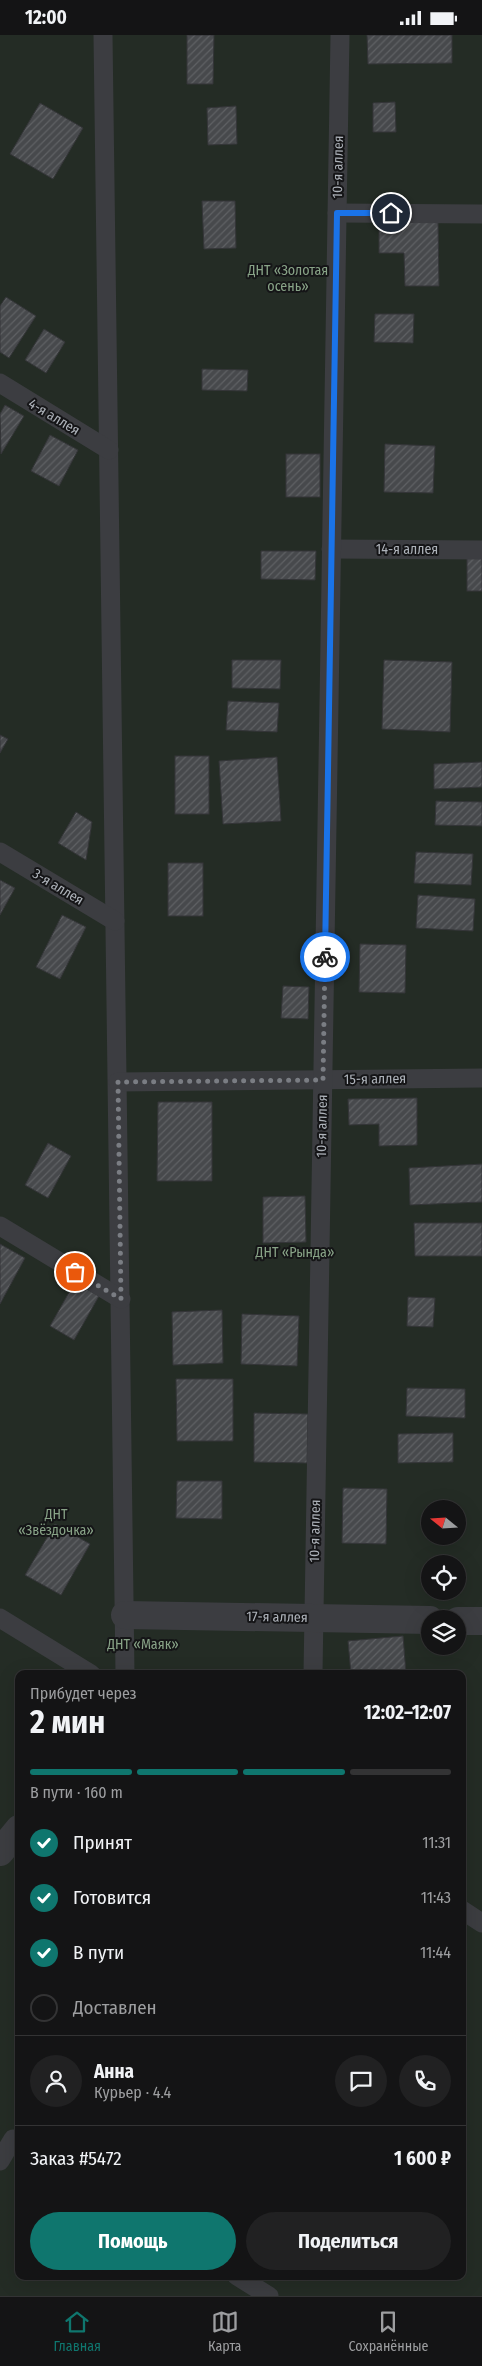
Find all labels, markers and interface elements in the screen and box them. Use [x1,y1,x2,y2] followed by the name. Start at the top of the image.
[25,6,67,29] text: 12:00
[329,135,347,199] street label: 10-я аллея
[370,192,412,234] pin
[377,199,405,227] icon: home
[247,262,328,295] park label: ДНТ «Золотая осень»
[25,395,83,439] street label: 4-я аллея
[376,541,438,558] street label: 14-я аллея
[29,865,87,909] street label: 3-я аллея
[300,932,350,982] courier
[311,943,339,971] icon: bike
[344,1070,406,1088] street label: 15-я аллея
[313,1094,331,1158] street label: 10-я аллея
[255,1244,334,1261] park label: ДНТ «Рында»
[54,1251,96,1293] pin
[61,1258,89,1286] icon: bag
[306,1499,324,1563] street label: 10-я аллея
[421,1500,466,1545] north arrow
[421,1500,466,1655] map controls
[18,1506,94,1539] park label: ДНТ «Звёздочка»
[421,1555,466,1600] button: locate
[246,1608,308,1626] street label: 17-я аллея
[421,1610,466,1655] button: layers
[106,1636,179,1653] park label: ДНТ «Маяк»
[30,1684,137,1703] text: Прибудет через
[364,1701,451,1724] text: 12:02–12:07
[30,1703,105,1741] text: 2 мин
[30,1783,123,1802] text: В пути · 160 m
[30,1829,58,1857] icon: check
[73,1831,132,1854] text: Принят
[422,1833,451,1852] text: 11:31
[30,1884,58,1912] icon: check
[73,1886,151,1909] text: Готовится
[421,1888,451,1907] text: 11:43
[30,1939,58,1967] icon: check
[73,1941,124,1964] text: В пути
[420,1943,451,1962] text: 11:44
[73,1996,157,2019] text: Доставлен
[30,2055,82,2107] button: person
[335,2055,387,2107] button: chat
[399,2055,451,2107] button: phone
[94,2060,134,2083] text: Анна
[94,2083,171,2102] text: Курьер · 4.4
[30,2147,122,2170] text: Заказ #5472
[394,2147,451,2170] text: 1 600 ₽
[30,2212,236,2270] button: Помощь
[246,2212,451,2270] button: Поделиться
[54,2308,101,2355] tab: Главная
[208,2308,241,2355] tab: Карта
[349,2308,428,2355] tab: Сохранённые

